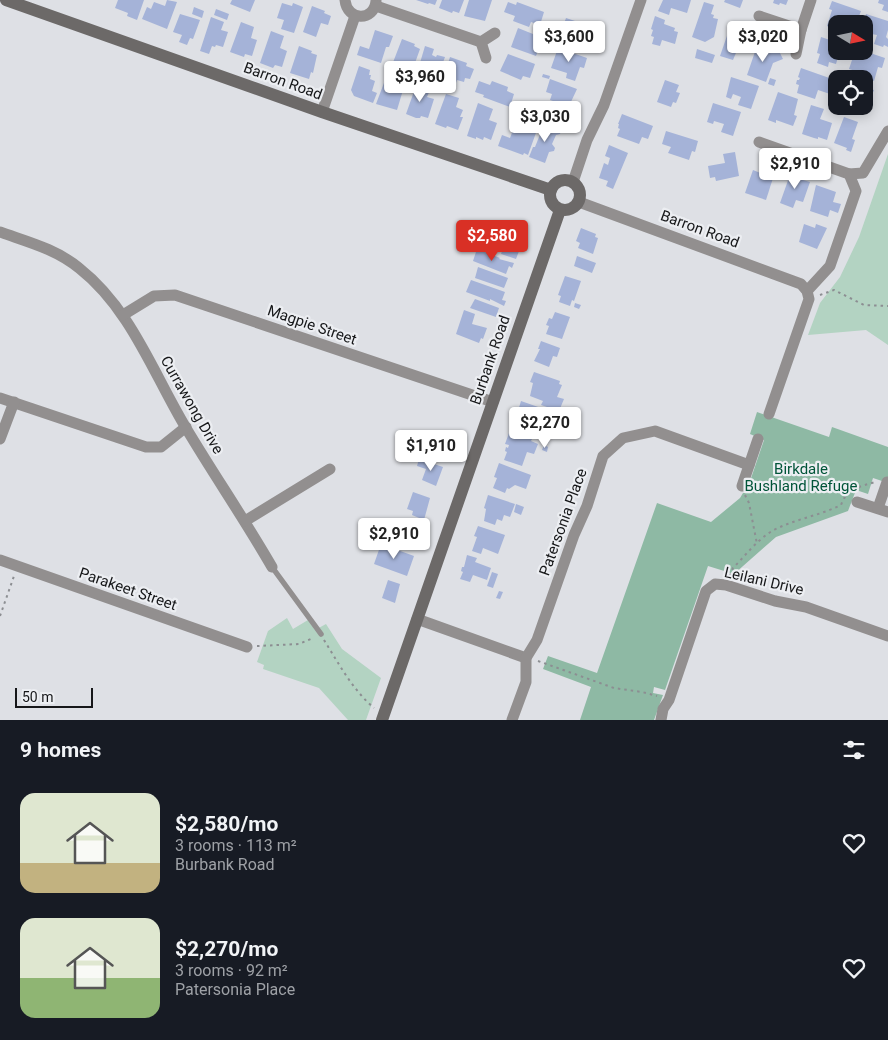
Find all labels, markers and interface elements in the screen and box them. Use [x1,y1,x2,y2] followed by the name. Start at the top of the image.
[828,15,872,60] north arrow
[828,15,873,115] map controls
[528,20,610,63] pin: $3,600
[722,20,804,63] pin: $3,020
[544,27,594,46] text: $3,600
[738,27,788,46] text: $3,020
[241,58,325,104] street label: Barron Road
[379,61,461,103] pin: $3,960
[395,67,445,86] text: $3,960
[828,70,873,115] button: locate
[504,100,586,143] pin: $3,030
[520,107,570,126] text: $3,030
[754,148,836,190] pin: $2,910
[770,154,820,173] text: $2,910
[658,206,742,252] street label: Barron Road
[451,220,533,262] pin: $2,580
[467,226,517,245] text: $2,580
[265,301,359,349] street label: Magpie Street
[466,313,514,407] street label: Burbank Road
[157,353,227,457] street label: Currawong Drive
[504,406,586,449] pin: $2,270
[520,413,570,432] text: $2,270
[390,430,472,472] pin: $1,910
[406,436,456,455] text: $1,910
[745,460,858,495] park label: Birkdale Bushland Refuge
[535,466,591,578] street label: Patersonia Place
[353,518,435,560] pin: $2,910
[369,524,419,543] text: $2,910
[723,563,805,599] street label: Leilani Drive
[77,564,179,614] street label: Parakeet Street
[15,685,92,708] scale bar
[22,689,54,705] text: 50 m
[840,736,868,764] icon: filters
[20,738,101,762] text: 9 homes
[175,812,278,836] text: $2,580/mo
[60,813,120,873] icon: home
[840,829,868,857] icon: heart
[175,836,297,855] text: 3 rooms · 113 m²
[175,855,275,874] text: Burbank Road
[175,937,278,961] text: $2,270/mo
[60,938,120,998] icon: home
[840,954,868,982] icon: heart
[175,961,288,980] text: 3 rooms · 92 m²
[175,980,295,999] text: Patersonia Place

